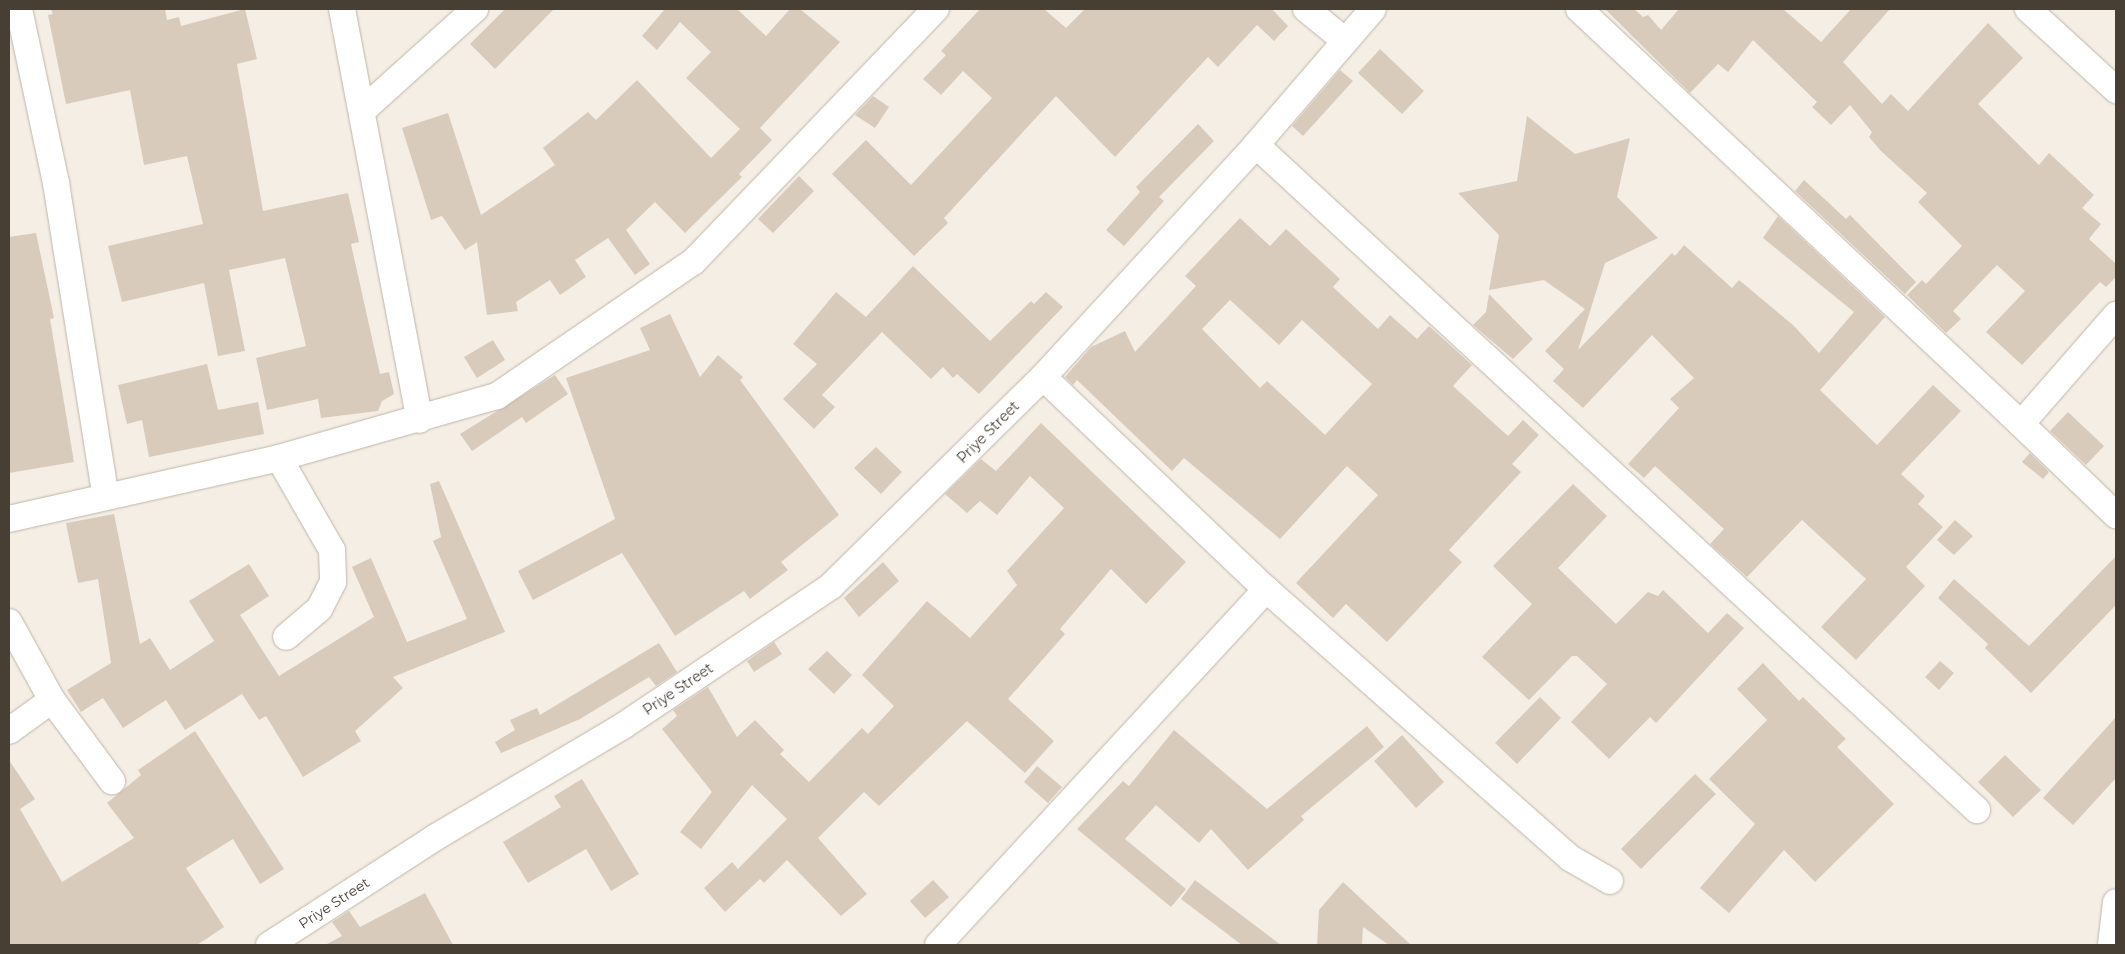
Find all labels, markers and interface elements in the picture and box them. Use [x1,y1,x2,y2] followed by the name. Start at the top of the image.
[954,398,1022,466] street label: Priye Street
[640,659,716,719] street label: Priye Street
[296,874,372,932] street label: Priye Street

